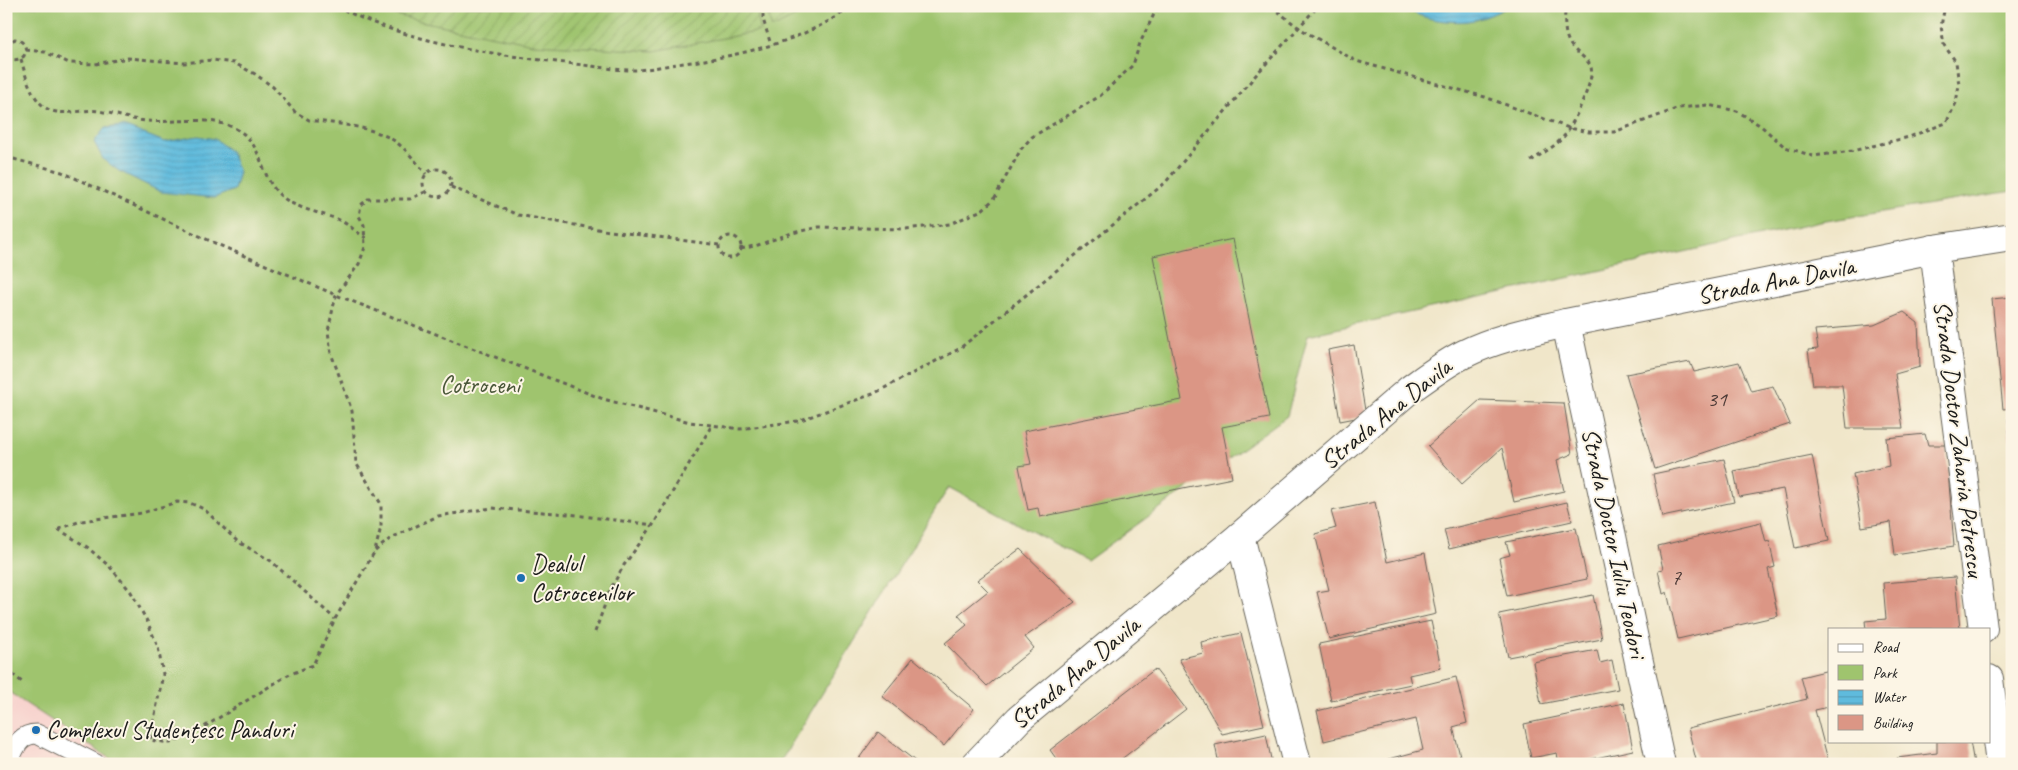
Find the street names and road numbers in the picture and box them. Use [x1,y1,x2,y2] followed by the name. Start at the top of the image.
[1695,250,1860,312] street label: Strada Ana Davila
[1926,299,1992,581] street label: Strada Doctor Zaharia Petrescu
[1314,350,1460,477] street label: Strada Ana Davila
[1574,425,1655,664] street label: Strada Doctor Iuliu Teodori
[1004,608,1148,736] street label: Strada Ana Davila

